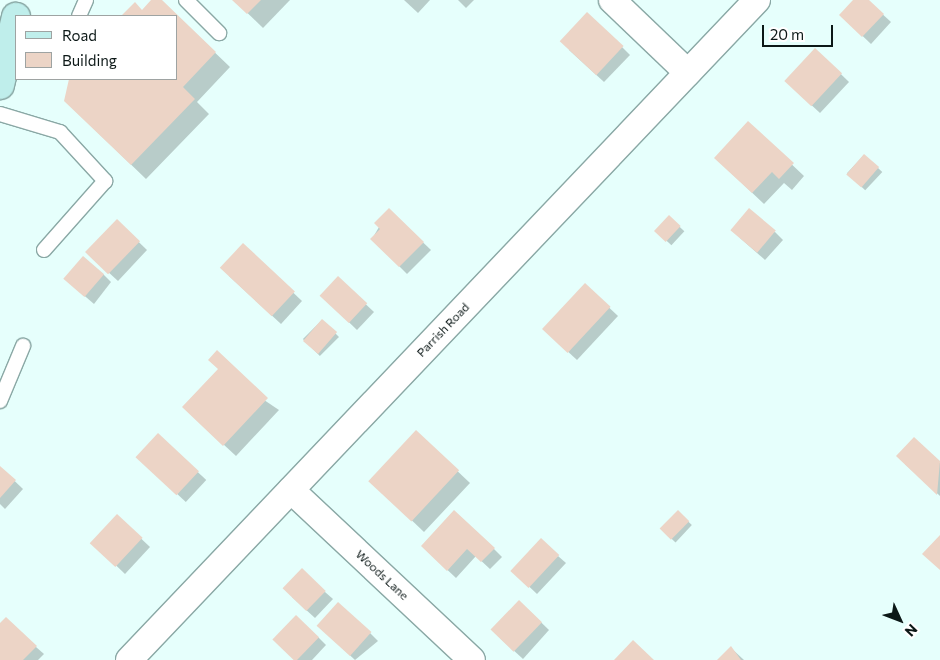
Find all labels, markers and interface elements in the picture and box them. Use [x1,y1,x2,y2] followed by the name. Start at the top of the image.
[15,15,178,80] legend
[765,15,836,47] scale bar
[770,25,804,43] text: 20 m
[62,26,97,44] text: Road
[62,51,117,69] text: Building
[414,300,472,360] street label: Parrish Road
[353,547,411,603] street label: Woods Lane
[875,595,925,645] north arrow
[902,621,921,640] text: N

